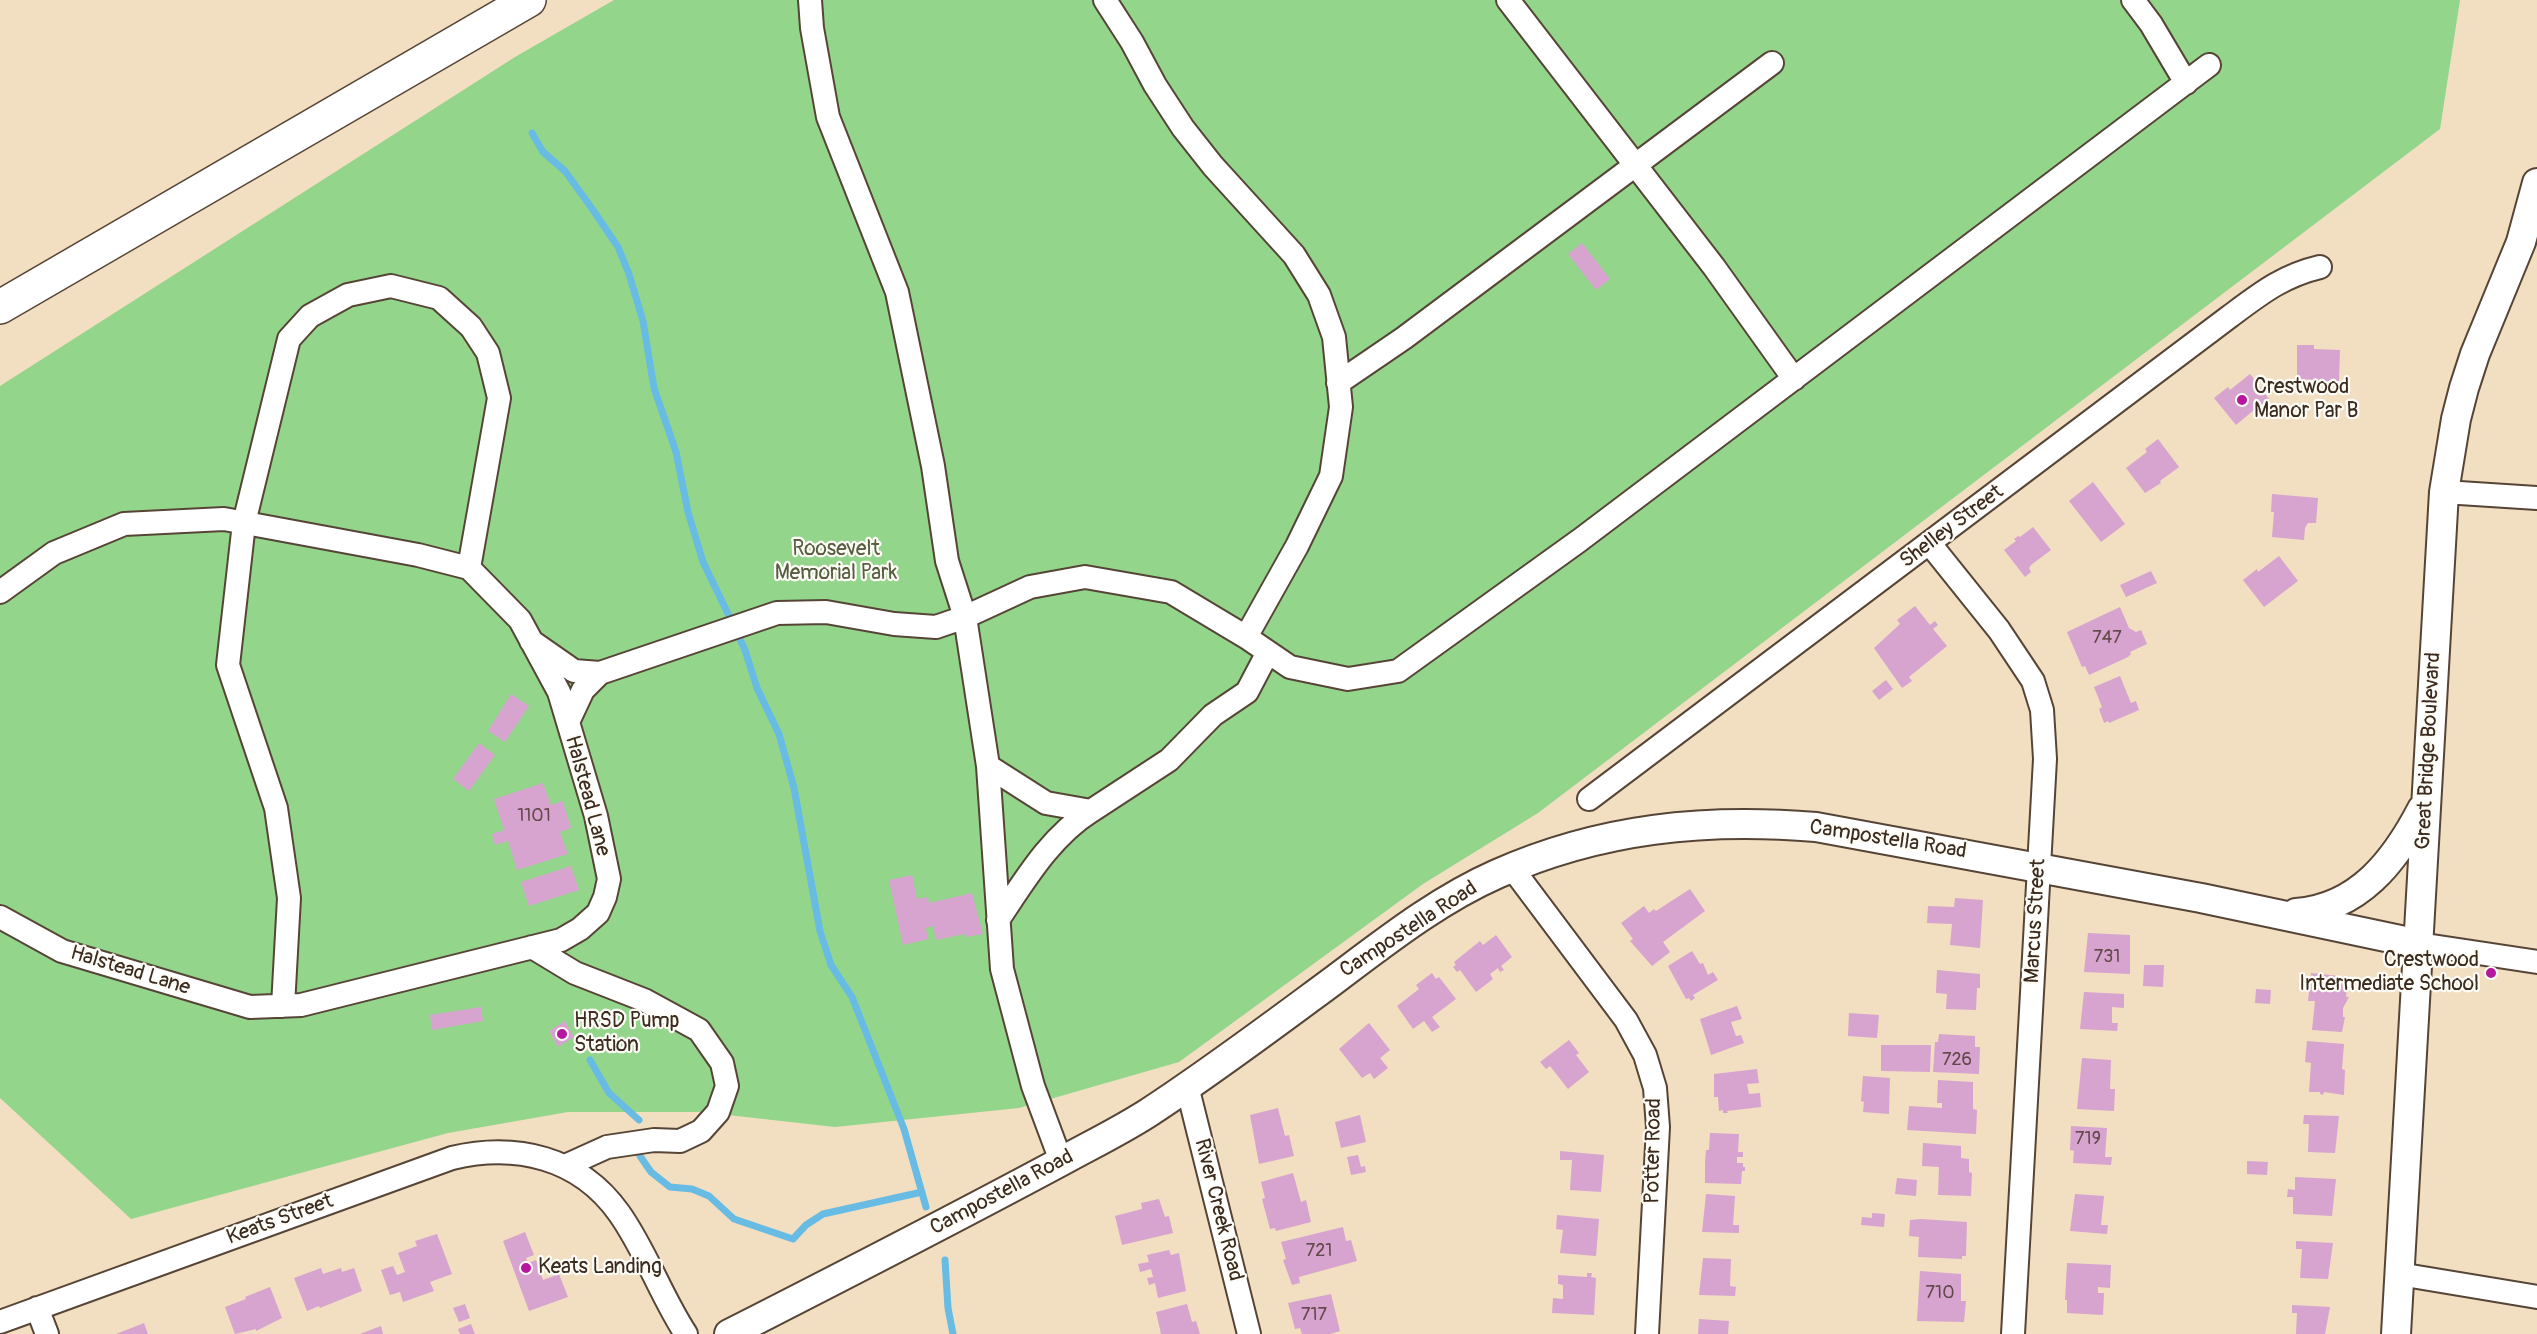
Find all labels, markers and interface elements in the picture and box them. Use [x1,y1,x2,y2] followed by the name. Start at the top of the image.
[2254,375,2358,425] place label: Crestwood Manor Par B
[2235,393,2249,407] marker: Crestwood Manor Par B
[1895,480,2009,574] street label: Shelley Street
[775,537,897,587] park label: Roosevelt Memorial Park
[2092,627,2122,649] house number: 747
[2411,652,2447,850] street label: Great Bridge Boulevard
[559,733,615,859] street label: Halstead Lane
[517,805,551,827] house number: 1101
[1808,815,1968,865] street label: Campostella Road
[2020,858,2052,984] street label: Marcus Street
[1336,876,1482,984] street label: Campostella Road
[67,941,193,1001] street label: Halstead Lane
[2094,946,2120,968] house number: 731
[2299,948,2479,998] place label: Crestwood Intermediate School
[2484,966,2498,980] marker: Crestwood Intermediate School
[574,1009,680,1059] place label: HRSD Pump Station
[555,1027,569,1041] marker: HRSD Pump Station
[1942,1049,1972,1071] house number: 726
[1640,1098,1668,1204] street label: Potter Road
[2075,1128,2101,1150] house number: 719
[1188,1136,1248,1284] street label: River Creek Road
[926,1145,1078,1241] street label: Campostella Road
[223,1189,337,1251] street label: Keats Street
[1306,1240,1332,1262] house number: 721
[538,1255,662,1281] place label: Keats Landing
[519,1261,533,1275] marker: Keats Landing
[1926,1282,1954,1304] house number: 710
[1301,1304,1327,1326] house number: 717

